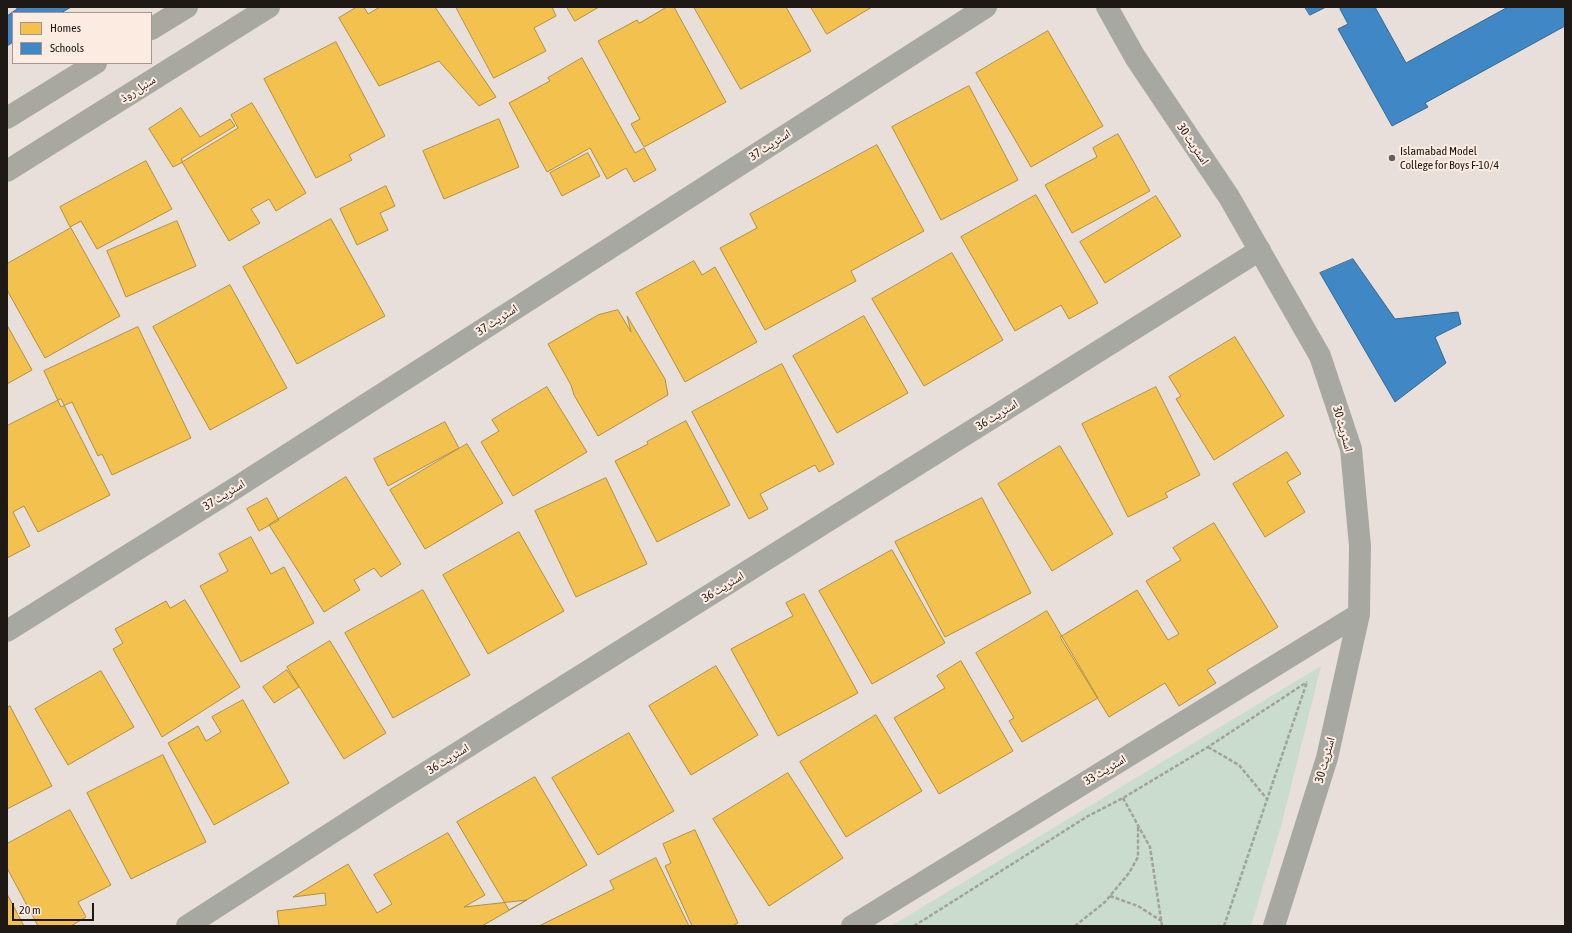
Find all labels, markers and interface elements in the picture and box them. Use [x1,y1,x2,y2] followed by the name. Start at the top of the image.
[12,12,152,64] legend
[50,21,81,35] text: Homes
[50,41,84,55] text: Schools
[118,73,158,105] street label: سنبل روڈ
[1174,121,1212,167] street label: اسٹریٹ 30
[746,126,794,164] street label: اسٹریٹ 37
[1400,144,1499,172] place label: Islamabad Model College for Boys F-10/4
[1387,153,1397,163] marker: Islamabad Model College for Boys F-10/4
[473,301,521,339] street label: اسٹریٹ 37
[973,397,1021,433] street label: اسٹریٹ 36
[1330,405,1356,453] street label: اسٹریٹ 30
[200,477,248,513] street label: اسٹریٹ 37
[699,569,747,605] street label: اسٹریٹ 36
[1312,736,1338,784] street label: اسٹریٹ 30
[424,741,472,777] street label: اسٹریٹ 36
[1081,752,1129,788] street label: اسٹریٹ 33
[14,895,96,921] scale bar
[19,903,41,917] text: 20 m

